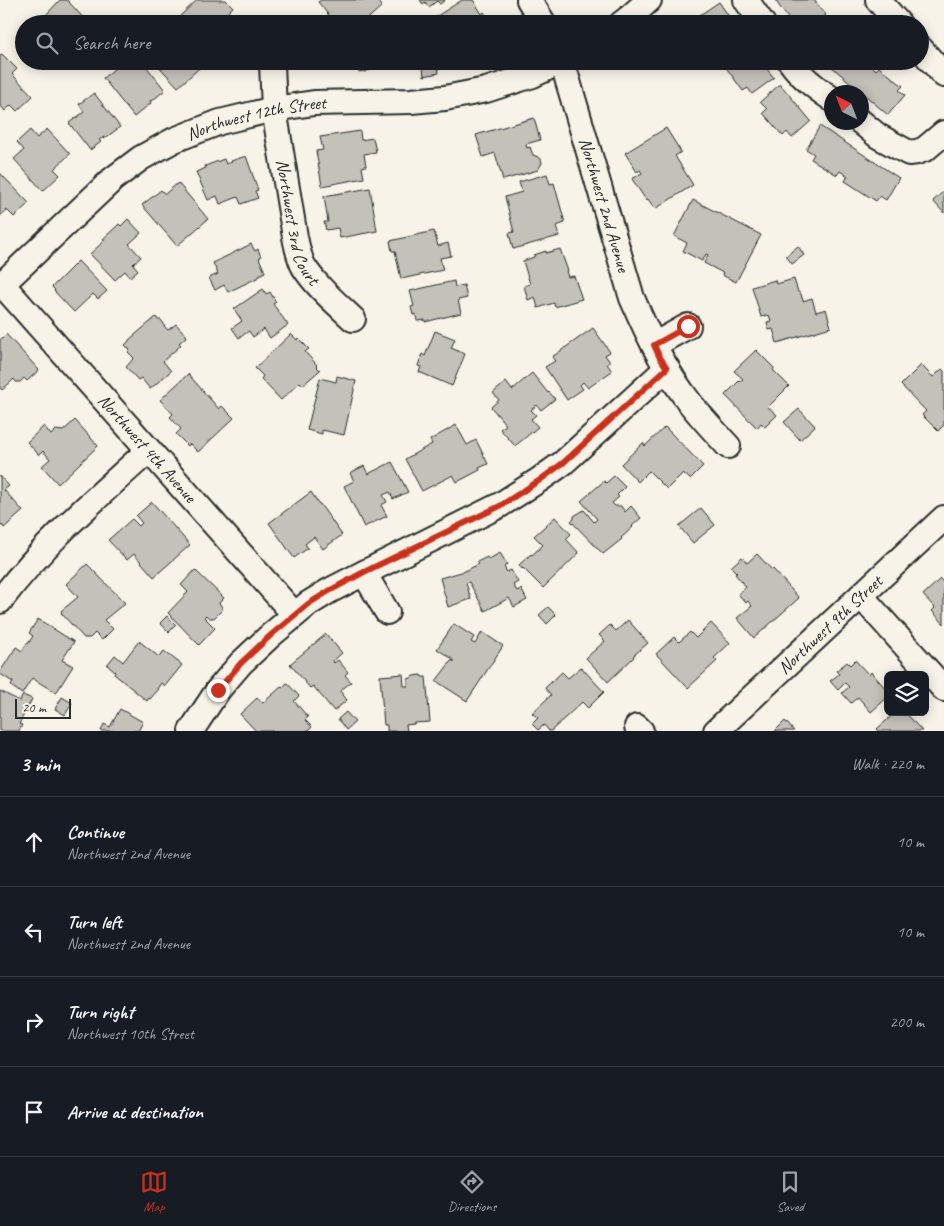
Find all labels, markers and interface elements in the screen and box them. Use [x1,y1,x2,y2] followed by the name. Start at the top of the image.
[15,15,929,70] search box
[33,29,61,57] icon: search
[73,31,150,55] text: Search here
[824,85,869,130] north arrow
[183,92,328,145] street label: Northwest 12th Street
[574,135,635,276] street label: Northwest 2nd Avenue
[271,158,326,291] street label: Northwest 3rd Court
[677,315,700,338] route start
[93,389,202,508] street label: Northwest 4th Avenue
[773,569,888,679] street label: Northwest 9th Street
[884,671,929,716] map controls
[884,671,929,716] button: layers
[207,679,230,702] route end
[15,696,71,719] scale bar
[22,699,46,716] text: 20 m
[20,751,60,777] text: 3 min
[852,754,924,774] text: Walk · 220 m
[67,820,124,844] text: Continue
[20,828,48,856] icon: ahead
[897,832,924,852] text: 10 m
[67,844,190,864] text: Northwest 2nd Avenue
[67,910,122,934] text: Turn left
[20,918,48,946] icon: left
[897,922,924,942] text: 10 m
[67,934,190,954] text: Northwest 2nd Avenue
[67,1000,134,1024] text: Turn right
[20,1008,48,1036] icon: right
[890,1012,924,1032] text: 200 m
[67,1024,194,1044] text: Northwest 10th Street
[20,1098,48,1126] icon: arrive
[67,1100,203,1124] text: Arrive at destination
[140,1168,168,1215] tab: Map
[448,1168,496,1215] tab: Directions
[776,1168,804,1215] tab: Saved

